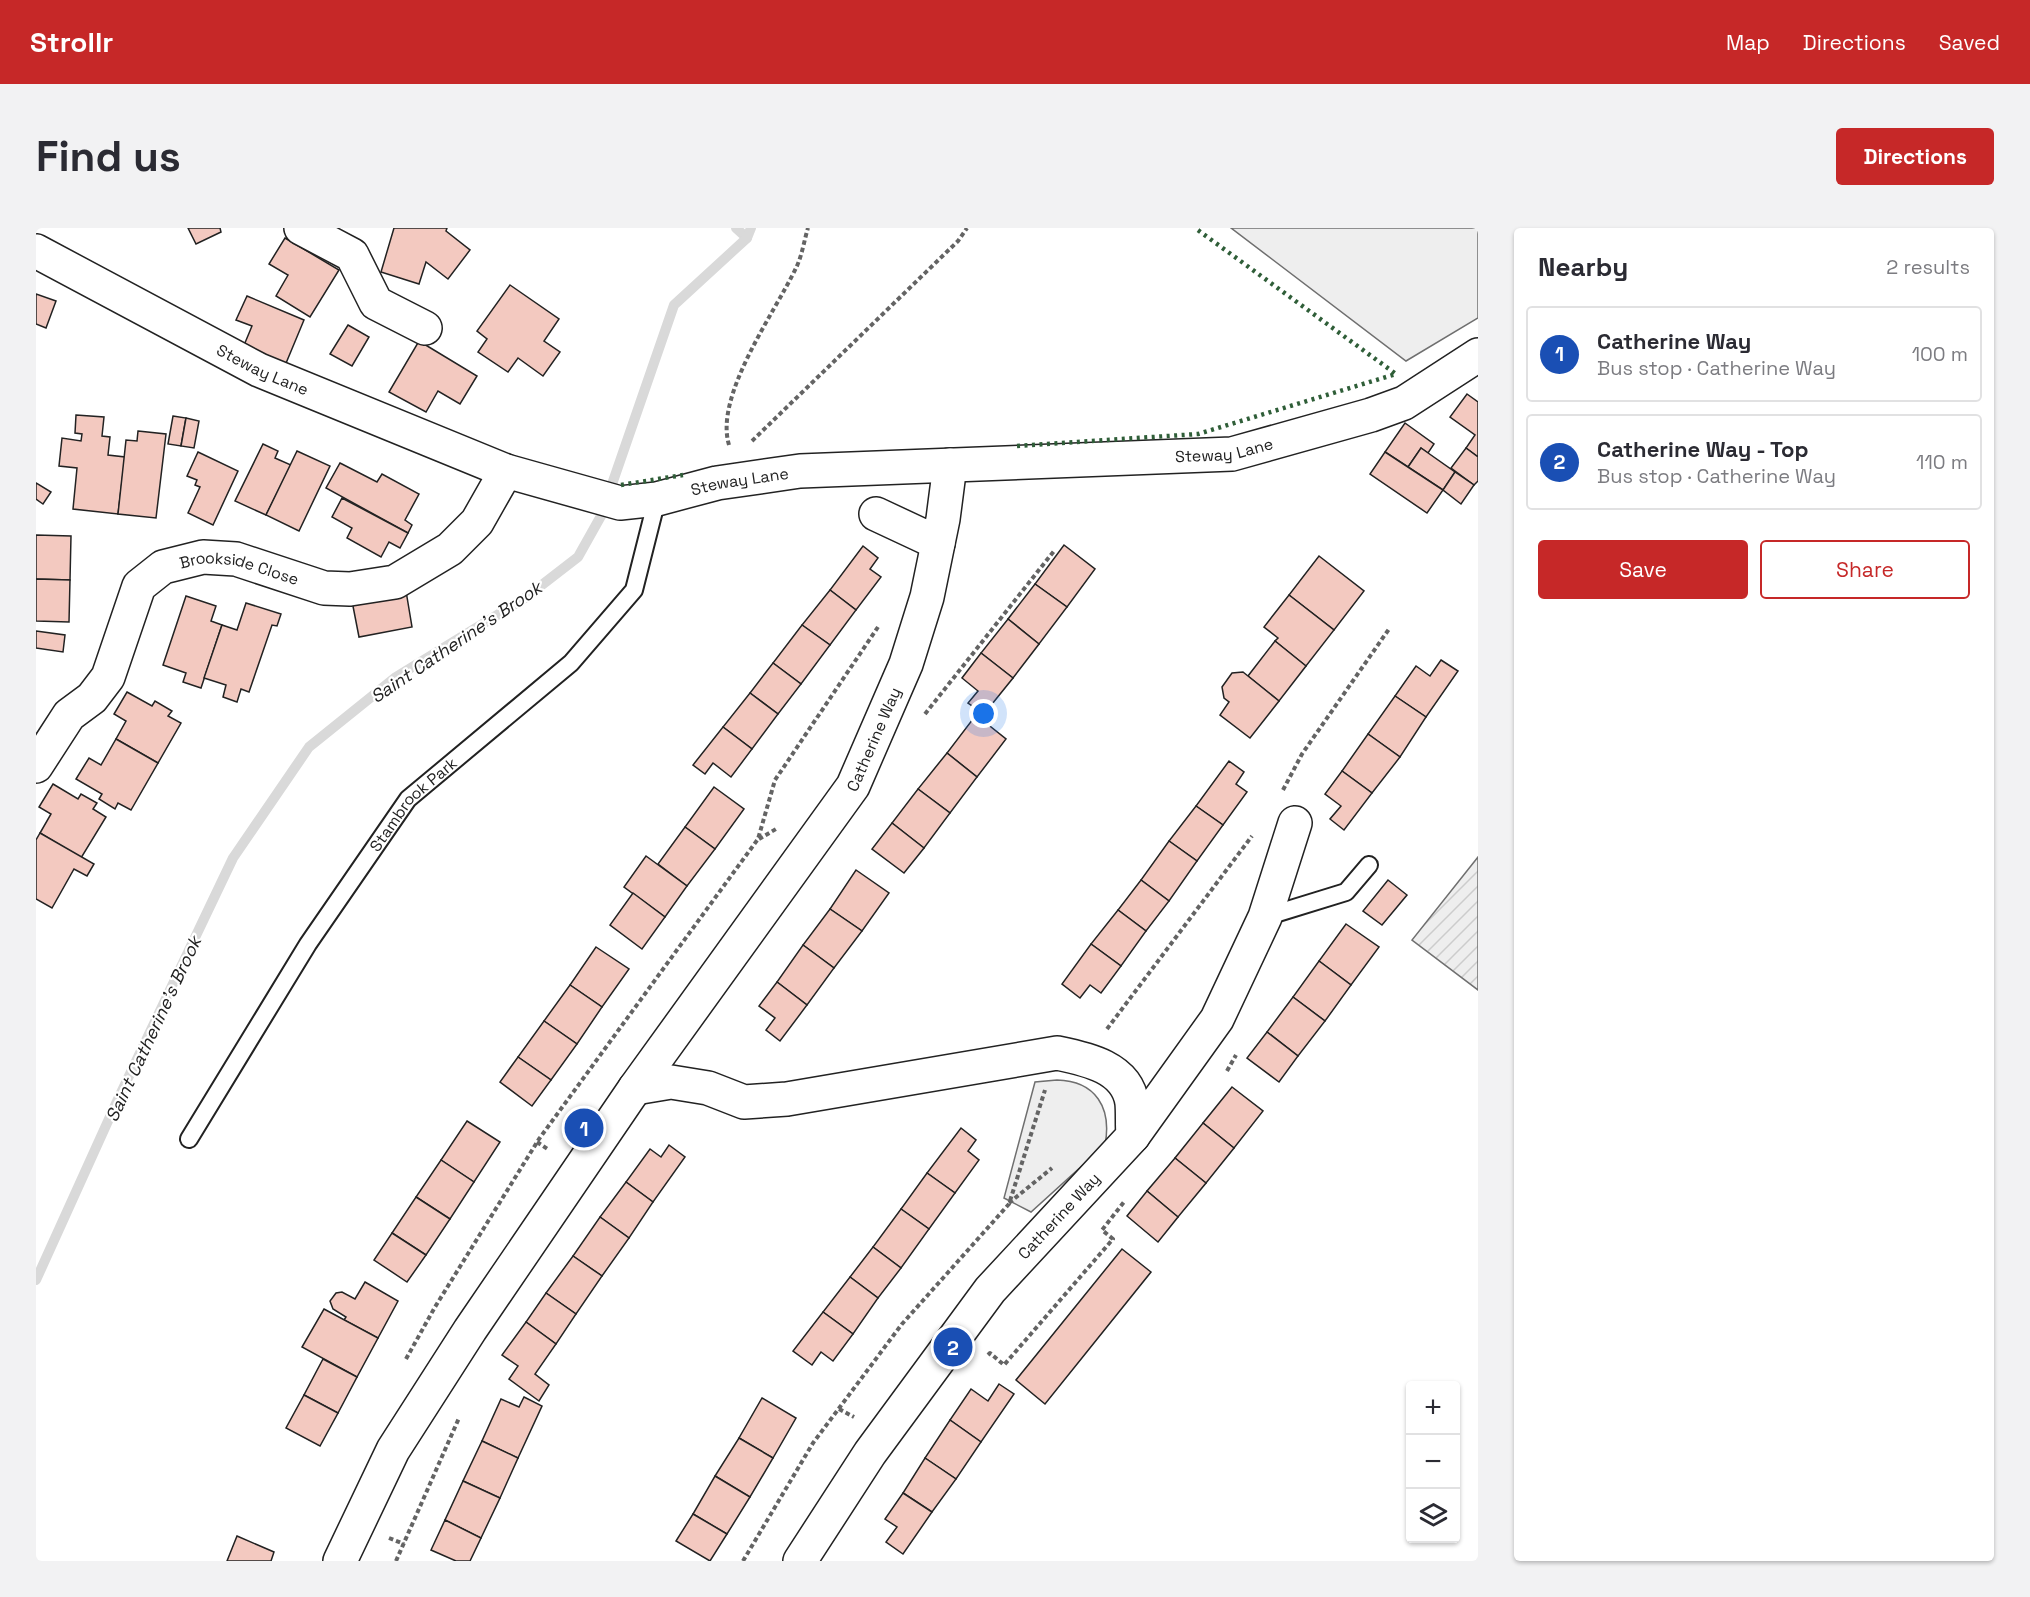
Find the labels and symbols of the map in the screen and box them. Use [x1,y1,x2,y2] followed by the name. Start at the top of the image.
[213,339,312,400] street label: Steway Lane
[1175,433,1275,467] street label: Steway Lane
[688,462,790,500] street label: Steway Lane
[177,546,302,590] street label: Brookside Close
[366,575,548,708] water label: Saint Catherine's Brook
[841,684,905,795] street label: Catherine Way
[969,699,998,728] your location
[364,752,461,856] street label: Stambrook Park
[100,931,207,1125] water label: Saint Catherine's Brook
[564,1106,604,1150] pin: 1
[1013,1168,1105,1264] street label: Catherine Way
[934,1324,972,1370] pin: 2

